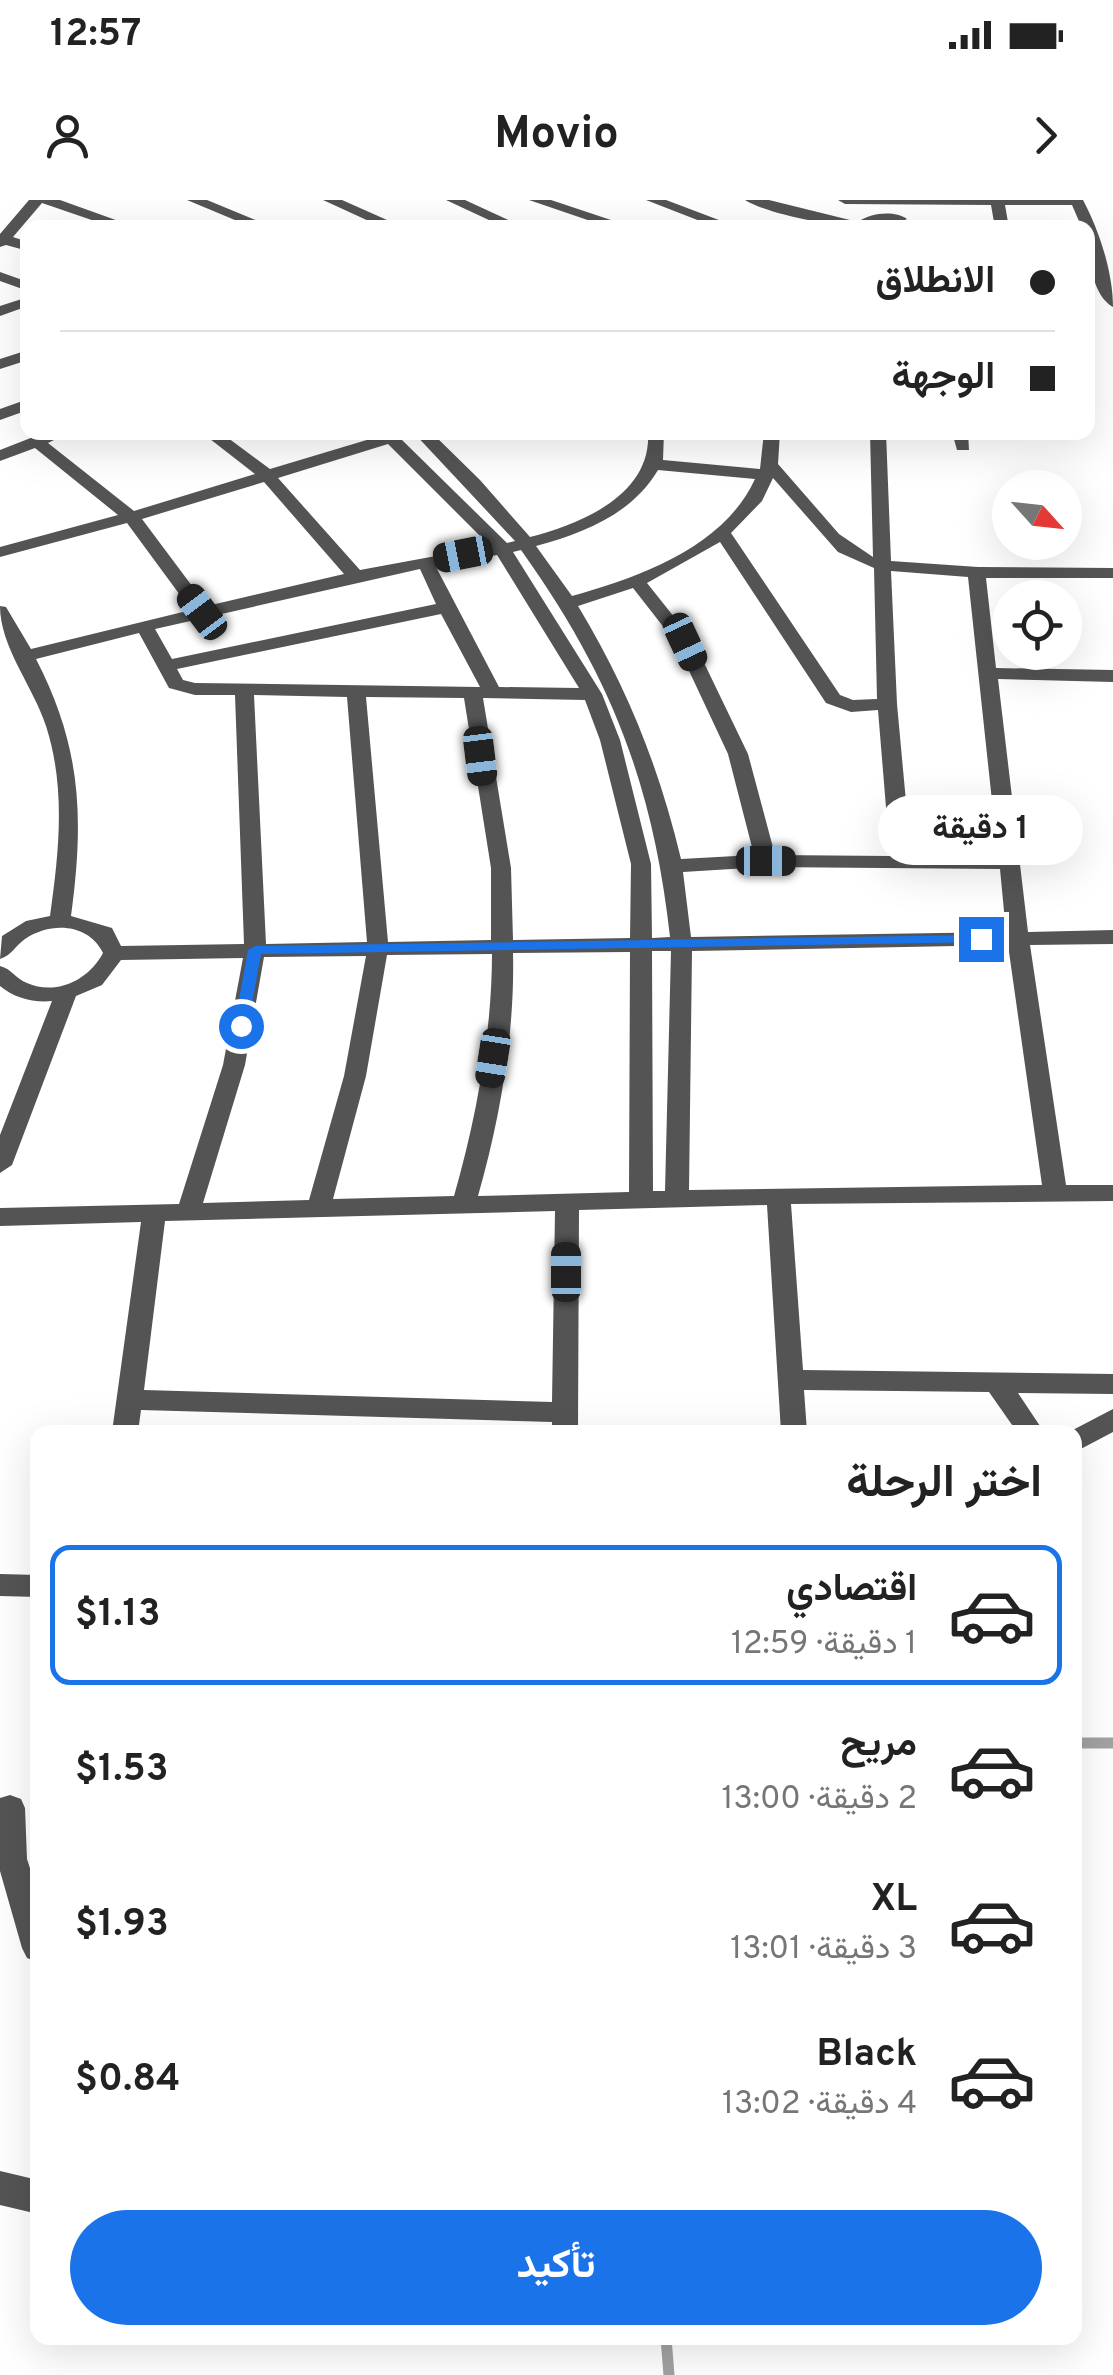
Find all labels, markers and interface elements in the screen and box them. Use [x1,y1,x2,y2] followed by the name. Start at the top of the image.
[50,11,141,60] text: 12:57
[494,107,619,164] text: Movio
[40,108,95,163] icon: person
[1018,108,1073,163] icon: forward
[876,258,995,307] text: الانطلاق
[892,354,995,403] text: الوجهة
[992,470,1082,560] north arrow
[992,470,1082,670] map controls
[431,534,495,574] car
[172,579,232,645] car
[992,580,1082,670] button: locate
[659,608,711,676] car
[461,724,499,788] car
[878,794,1084,864] callout: 1 دقيقة
[932,810,1029,850] text: 1 دقيقة
[736,846,796,876] car
[959,917,1004,962] route end
[219,1004,264,1049] route start
[473,1026,513,1090] car
[551,1242,581,1302] car
[846,1456,1042,1513] text: اختر الرحلة
[786,1566,917,1615] text: اقتصادي
[947,1570,1037,1660] icon: car
[75,1591,161,1640] text: $1.13
[731,1625,917,1665] text: 1 دقيقة · 12:59
[841,1721,917,1770] text: مريح
[947,1725,1037,1815] icon: car
[75,1746,169,1795] text: $1.53
[722,1780,917,1820] text: 2 دقيقة · 13:00
[870,1876,917,1925] text: XL
[947,1880,1037,1970] icon: car
[75,1901,169,1950] text: $1.93
[730,1930,917,1970] text: 3 دقيقة · 13:01
[817,2031,917,2080] text: Black
[947,2035,1037,2125] icon: car
[75,2056,180,2105] text: $0.84
[722,2085,917,2125] text: 4 دقيقة · 13:02
[70,2210,1042,2325] button: تأكيد

